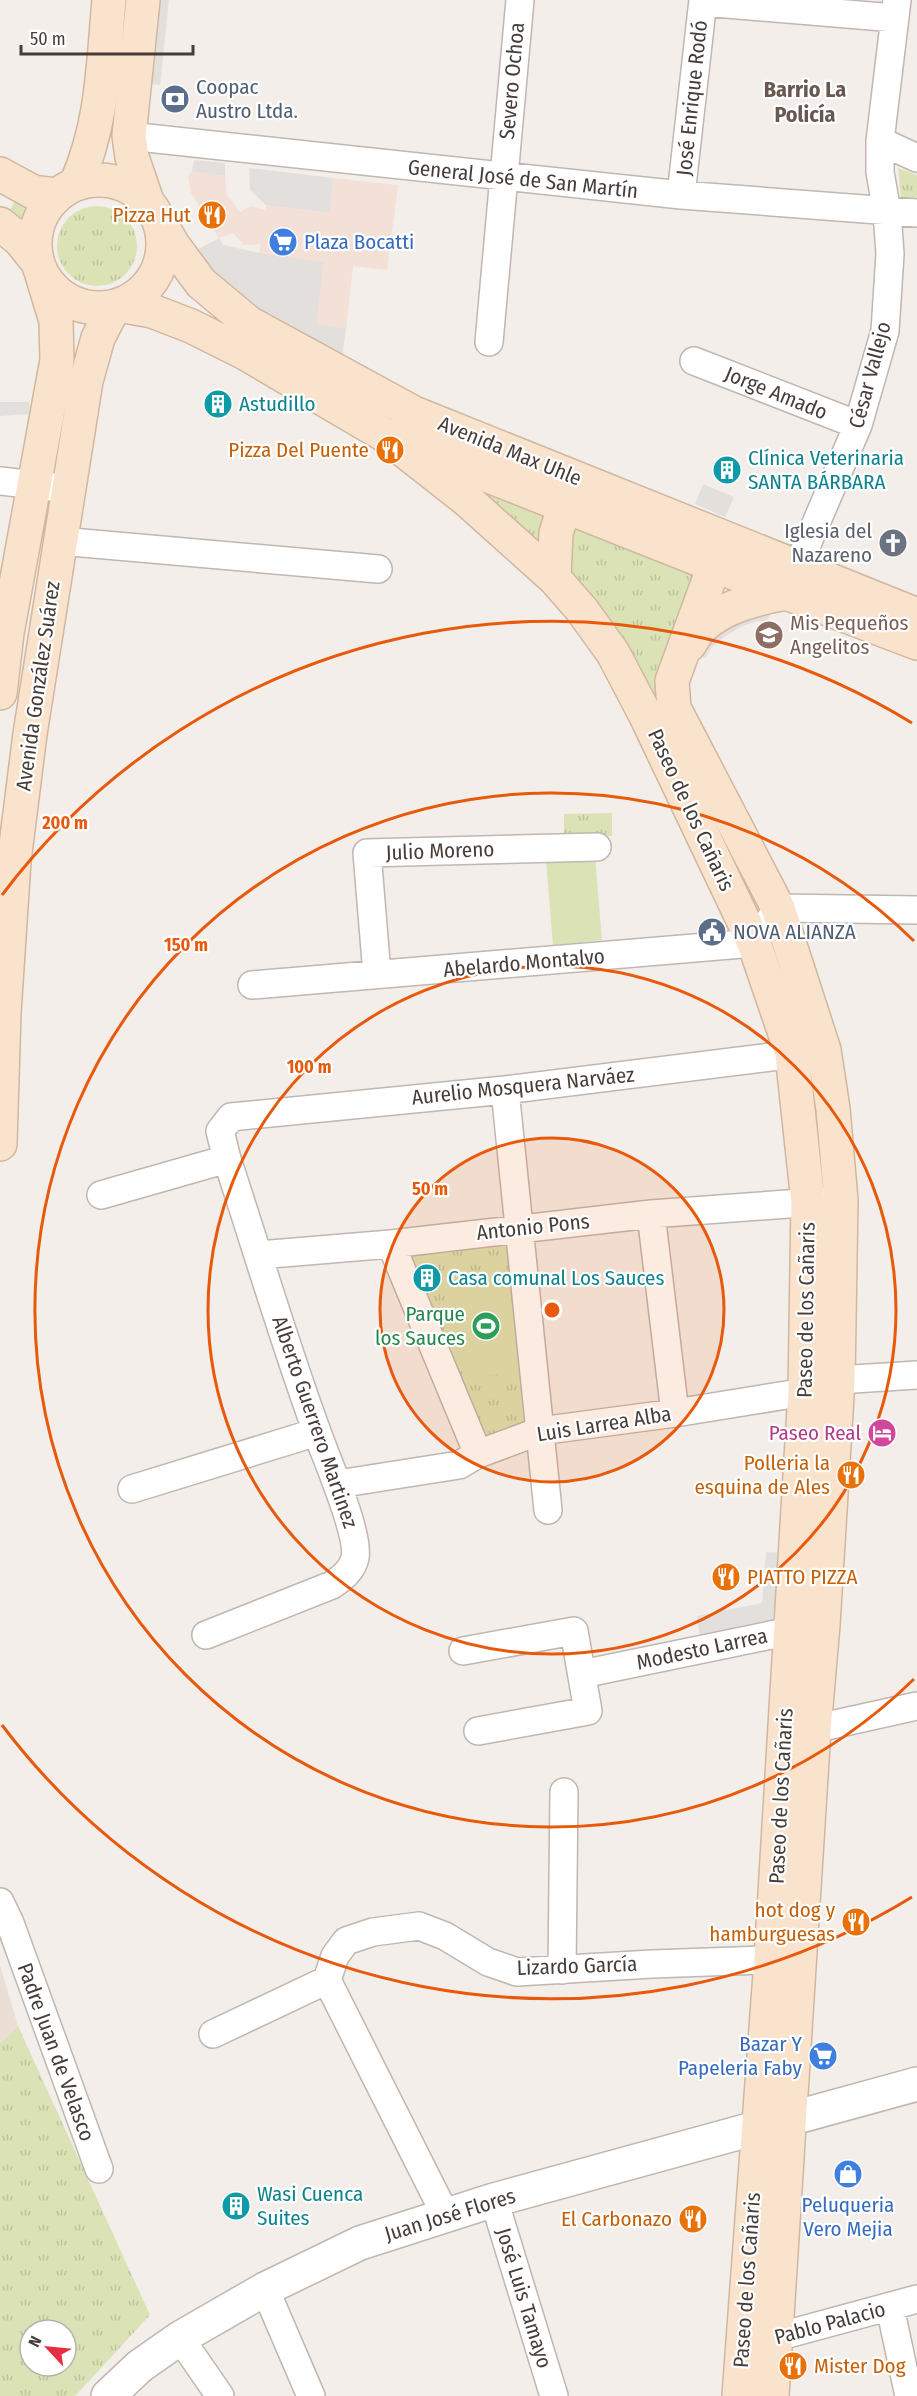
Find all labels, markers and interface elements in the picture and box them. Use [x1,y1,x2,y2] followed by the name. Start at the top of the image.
[21,18,194,56] scale bar
[671,19,713,177] street label: José Enrique Rodó
[494,21,530,141] street label: Severo Ochoa
[30,28,66,50] text: 50 m
[196,74,298,124] place label: Coopac Austro Ltda.
[764,76,846,128] district label: Barrio La Policía
[159,83,191,115] bank icon: Coopac Austro Ltda.
[407,154,639,204] street label: General José de San Martín
[196,199,228,231] restaurant icon: Pizza Hut
[113,202,191,228] place label: Pizza Hut
[267,226,299,258] supermarket icon: Plaza Bocatti
[304,229,414,255] place label: Plaza Bocatti
[843,319,897,431] street label: César Vallejo
[721,361,831,425] street label: Jorge Amado
[202,388,234,420] building icon: Astudillo
[239,391,315,417] place label: Astudillo
[435,410,585,492] street label: Avenida Max Uhle
[374,434,406,466] restaurant icon: Pizza Del Puente
[228,437,369,463] place label: Pizza Del Puente
[748,445,904,495] place label: Clínica Veterinaria SANTA BÁRBARA
[711,454,743,486] building icon: Clínica Veterinaria SANTA BÁRBARA
[784,518,872,568] place label: Iglesia del Nazareno
[877,527,909,559] church icon: Iglesia del Nazareno
[10,579,66,793] street label: Avenida González Suárez
[790,610,909,660] place label: Mis Pequeños Angelitos
[753,619,785,651] school or university icon: Mis Pequeños Angelitos
[642,725,740,895] street label: Paseo de los Cañaris
[41,812,88,834] text: 200 m
[385,836,495,866] street label: Julio Moreno
[696,916,728,948] public building icon: NOVA ALIANZA
[733,919,856,945] place label: NOVA ALIANZA
[164,934,208,956] text: 150 m
[442,943,606,983] street label: Abelardo Montalvo
[287,1056,331,1078] text: 100 m
[410,1061,636,1111] street label: Aurelio Mosquera Narváez
[412,1178,448,1200] text: 50 m
[475,1208,591,1246] street label: Antonio Pons
[791,1222,821,1398] street label: Paseo de los Cañaris
[411,1262,443,1294] building icon: Casa comunal Los Sauces
[448,1265,664,1291] place label: Casa comunal Los Sauces
[542,1300,562,1320] centre of rings
[375,1301,465,1351] place label: Parque los Sauces
[470,1310,502,1342] sports icon: Parque los Sauces
[266,1312,364,1532] street label: Alberto Guerrero Martinez
[535,1401,673,1447] street label: Luis Larrea Alba
[866,1417,898,1449] hotel icon: Paseo Real
[769,1420,861,1446] place label: Paseo Real
[694,1450,830,1500] place label: Polleria la esquina de Ales
[835,1459,867,1491] restaurant icon: Polleria la esquina de Ales
[710,1561,742,1593] restaurant icon: PIATTO PIZZA
[747,1564,858,1590] place label: PIATTO PIZZA
[634,1622,770,1676] street label: Modesto Larrea
[763,1707,799,1885] street label: Paseo de los Cañaris
[709,1897,836,1947] place label: hot dog y hamburguesas
[840,1906,872,1938] restaurant icon: hot dog y hamburguesas
[516,1951,638,1981] street label: Lizardo García
[12,1959,100,2145] street label: Padre Juan de Velasco
[678,2031,803,2081] place label: Bazar Y Papeleria Faby
[807,2040,839,2072] supermarket icon: Bazar Y Papeleria Faby
[832,2158,864,2190] shop icon: Peluqueria Vero Mejia
[257,2181,363,2231] place label: Wasi Cuenca Suites
[381,2183,519,2247] street label: Juan José Flores
[220,2190,252,2222] building icon: Wasi Cuenca Suites
[728,2191,766,2369] street label: Paseo de los Cañaris
[802,2192,894,2242] place label: Peluqueria Vero Mejia
[677,2203,709,2235] restaurant icon: El Carbonazo
[561,2206,672,2232] place label: El Carbonazo
[490,2225,558,2371] street label: José Luis Tamayo
[772,2296,888,2350] street label: Pablo Palacio
[18,2318,78,2378] north arrow
[24,2333,46,2350] text: N
[777,2350,809,2382] restaurant icon: Mister Dog
[814,2353,906,2379] place label: Mister Dog

